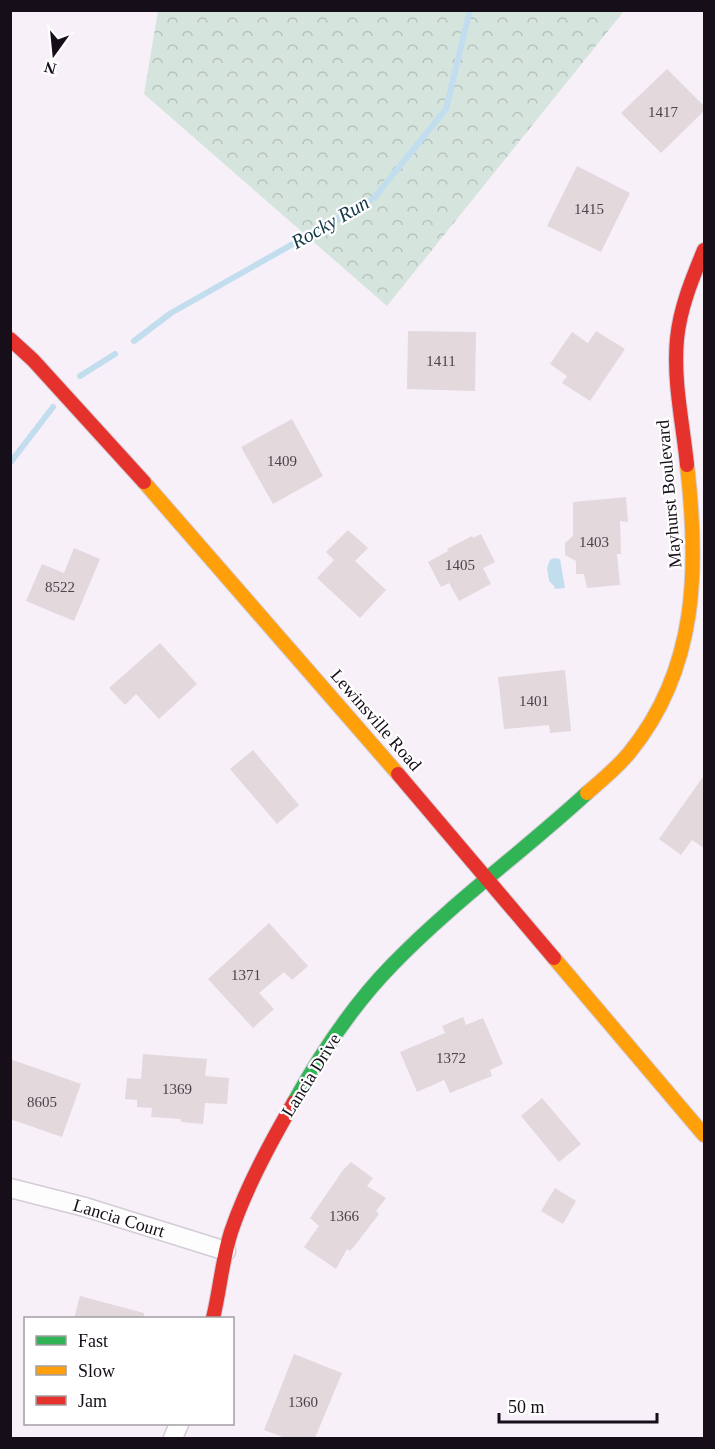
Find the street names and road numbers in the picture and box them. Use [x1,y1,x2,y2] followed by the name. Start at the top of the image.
[653,419,685,569] street label: Mayhurst Boulevard
[327,665,425,775] street label: Lewinsville Road
[277,1030,345,1120] street label: Lancia Drive
[71,1195,167,1241] street label: Lancia Court

